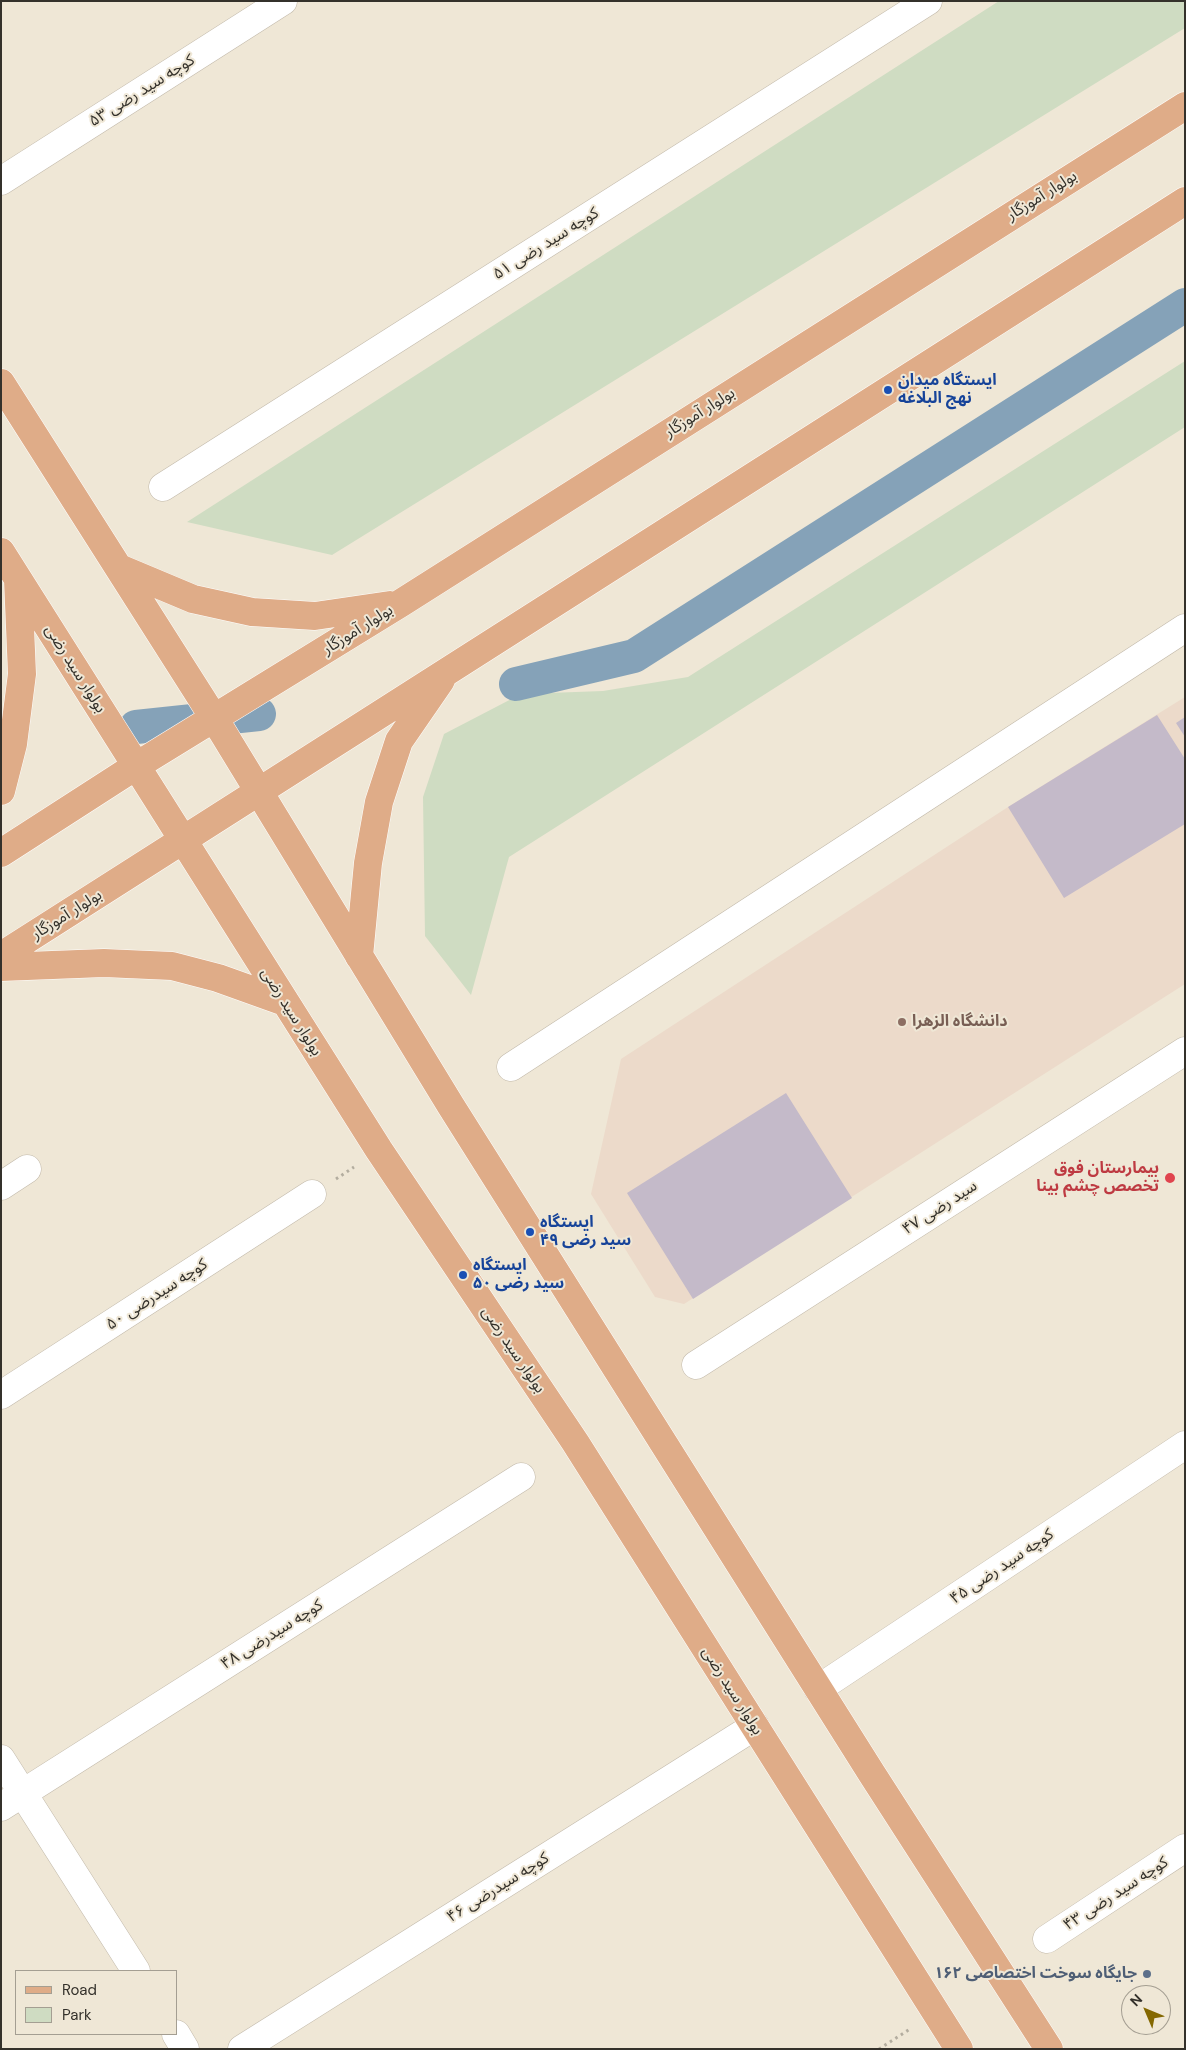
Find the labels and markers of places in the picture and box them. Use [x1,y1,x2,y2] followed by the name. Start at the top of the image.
[898,371,997,409] place label: ایستگاه میدان نهج البلاغه
[882,384,894,396] marker: ایستگاه میدان نهج البلاغه
[912,1012,1008,1032] place label: دانشگاه الزهرا
[896,1016,908,1028] marker: دانشگاه الزهرا
[1036,1159,1159,1197] place label: بیمارستان فوق تخصص چشم بینا
[1163,1171,1177,1185] marker: بیمارستان فوق تخصص چشم بینا
[540,1213,631,1251] place label: ایستگاه سید رضی ۴۹
[524,1226,536,1238] marker: ایستگاه سید رضی ۴۹
[473,1256,564,1294] place label: ایستگاه سید رضی ۵۰
[457,1269,469,1281] marker: ایستگاه سید رضی ۵۰
[934,1964,1137,1984] place label: جایگاه سوخت اختصاصی ۱۶۲
[1141,1968,1153,1980] marker: جایگاه سوخت اختصاصی ۱۶۲

